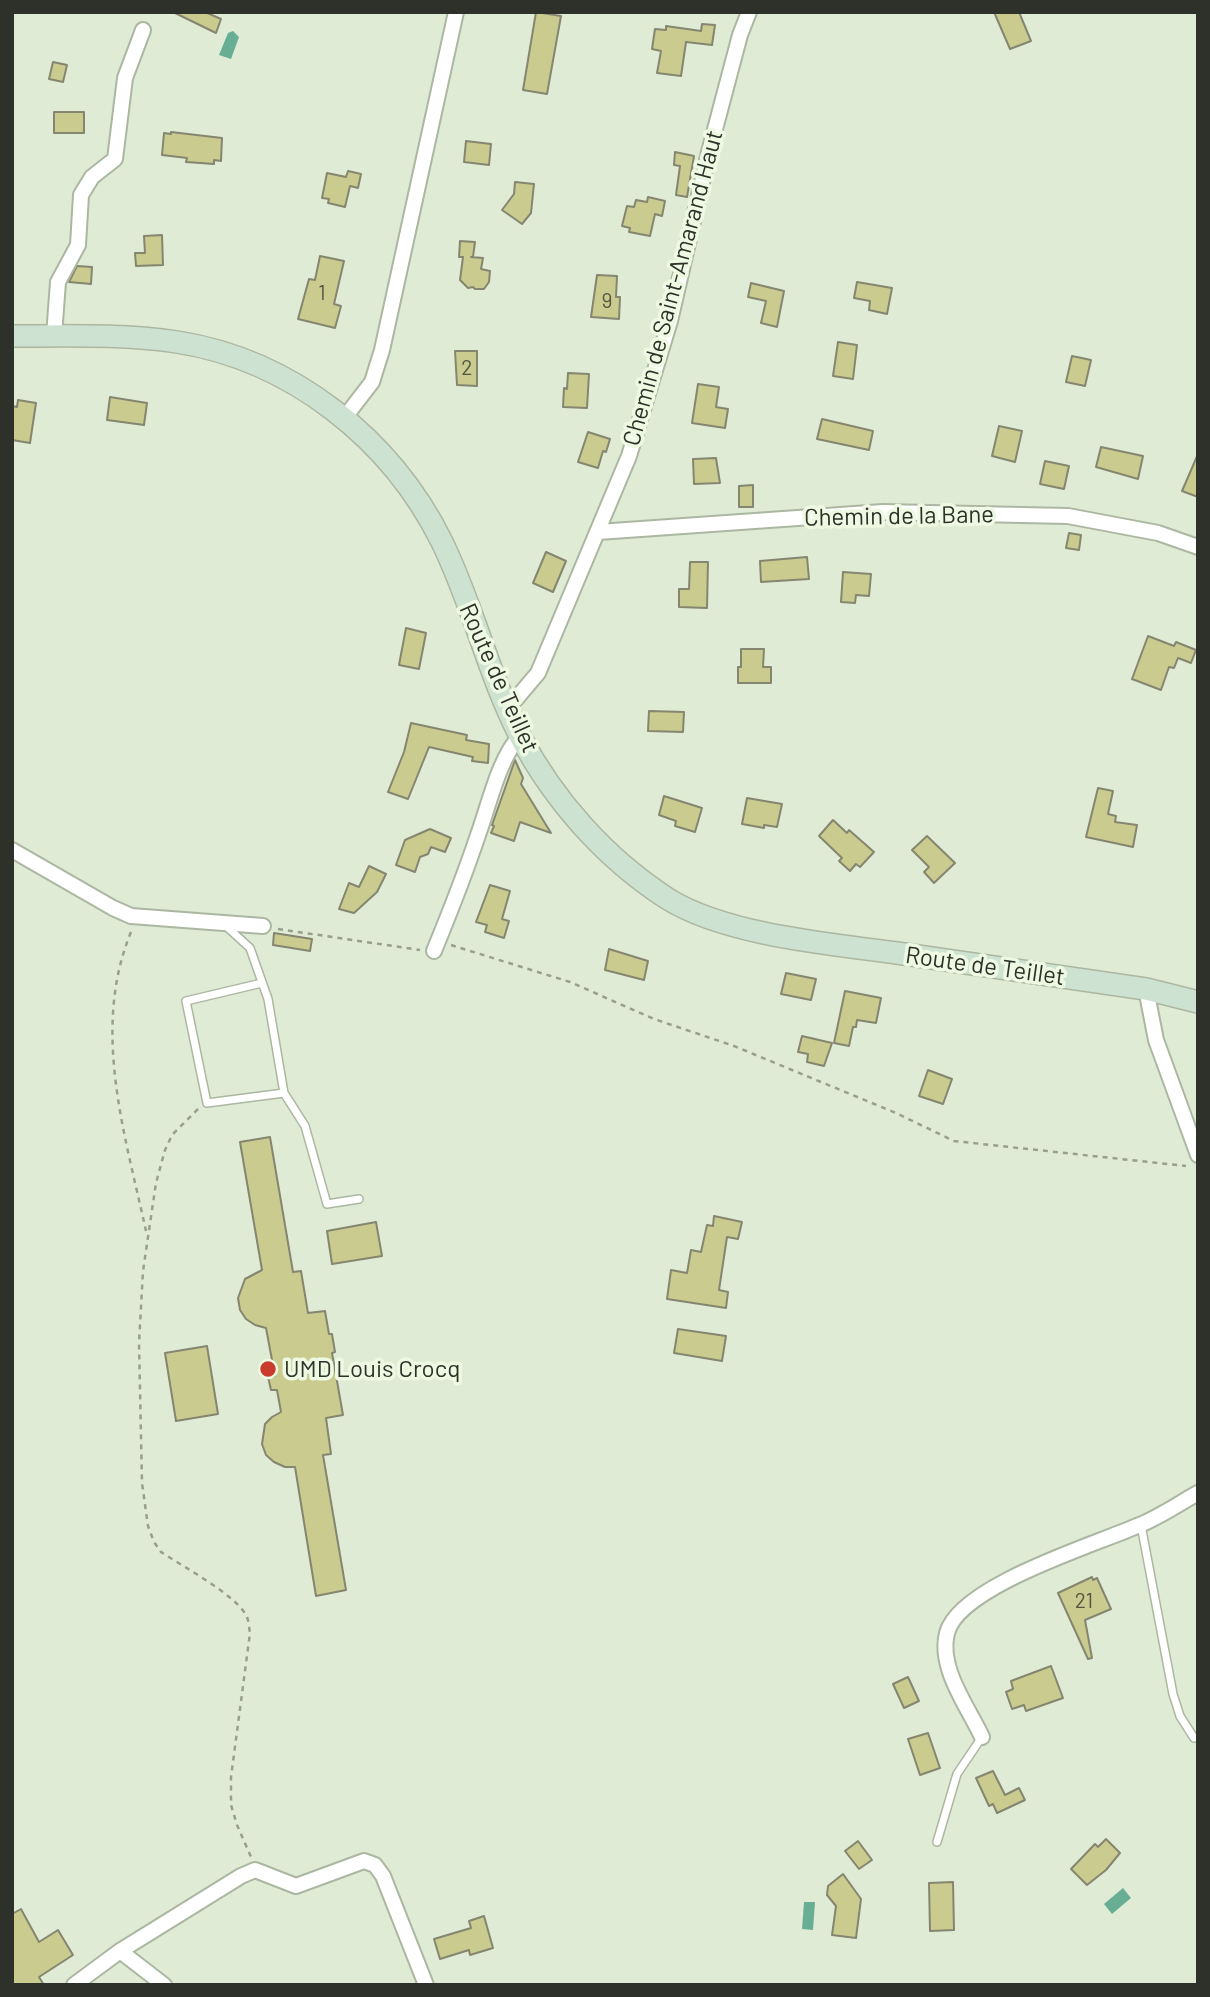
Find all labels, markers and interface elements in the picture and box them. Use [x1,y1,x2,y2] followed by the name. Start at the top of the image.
[617,127,729,449] street label: Chemin de Saint-Amarand Haut
[318,280,326,306] house number: 1
[602,288,612,314] house number: 9
[461,355,473,381] house number: 2
[804,500,994,532] street label: Chemin de la Bane
[453,599,545,757] street label: Route de Teillet
[904,941,1066,991] street label: Route de Teillet
[284,1355,460,1383] place label: UMD Louis Crocq
[258,1359,278,1379] marker: UMD Louis Crocq
[1075,1588,1093,1614] house number: 21

